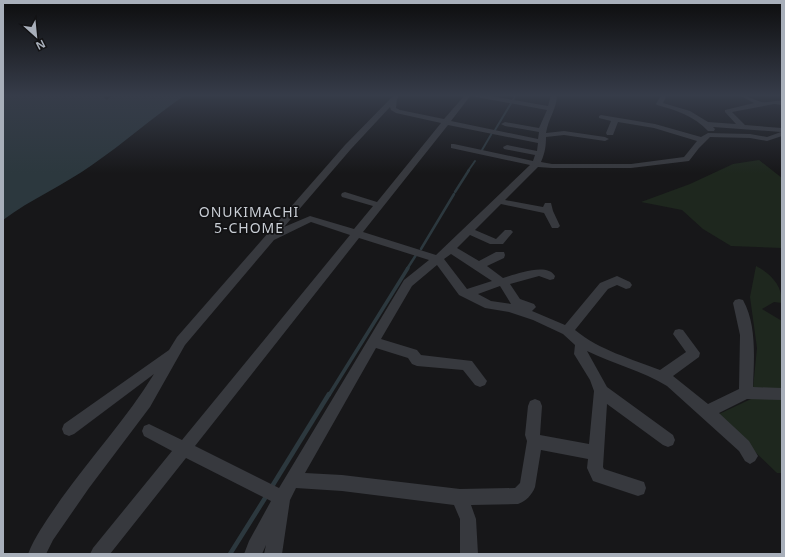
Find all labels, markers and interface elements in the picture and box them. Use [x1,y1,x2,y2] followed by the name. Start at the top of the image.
[16,16,56,56] north arrow
[33,37,48,54] text: N
[199,202,299,237] district label: ONUKIMACHI 5-CHOME

